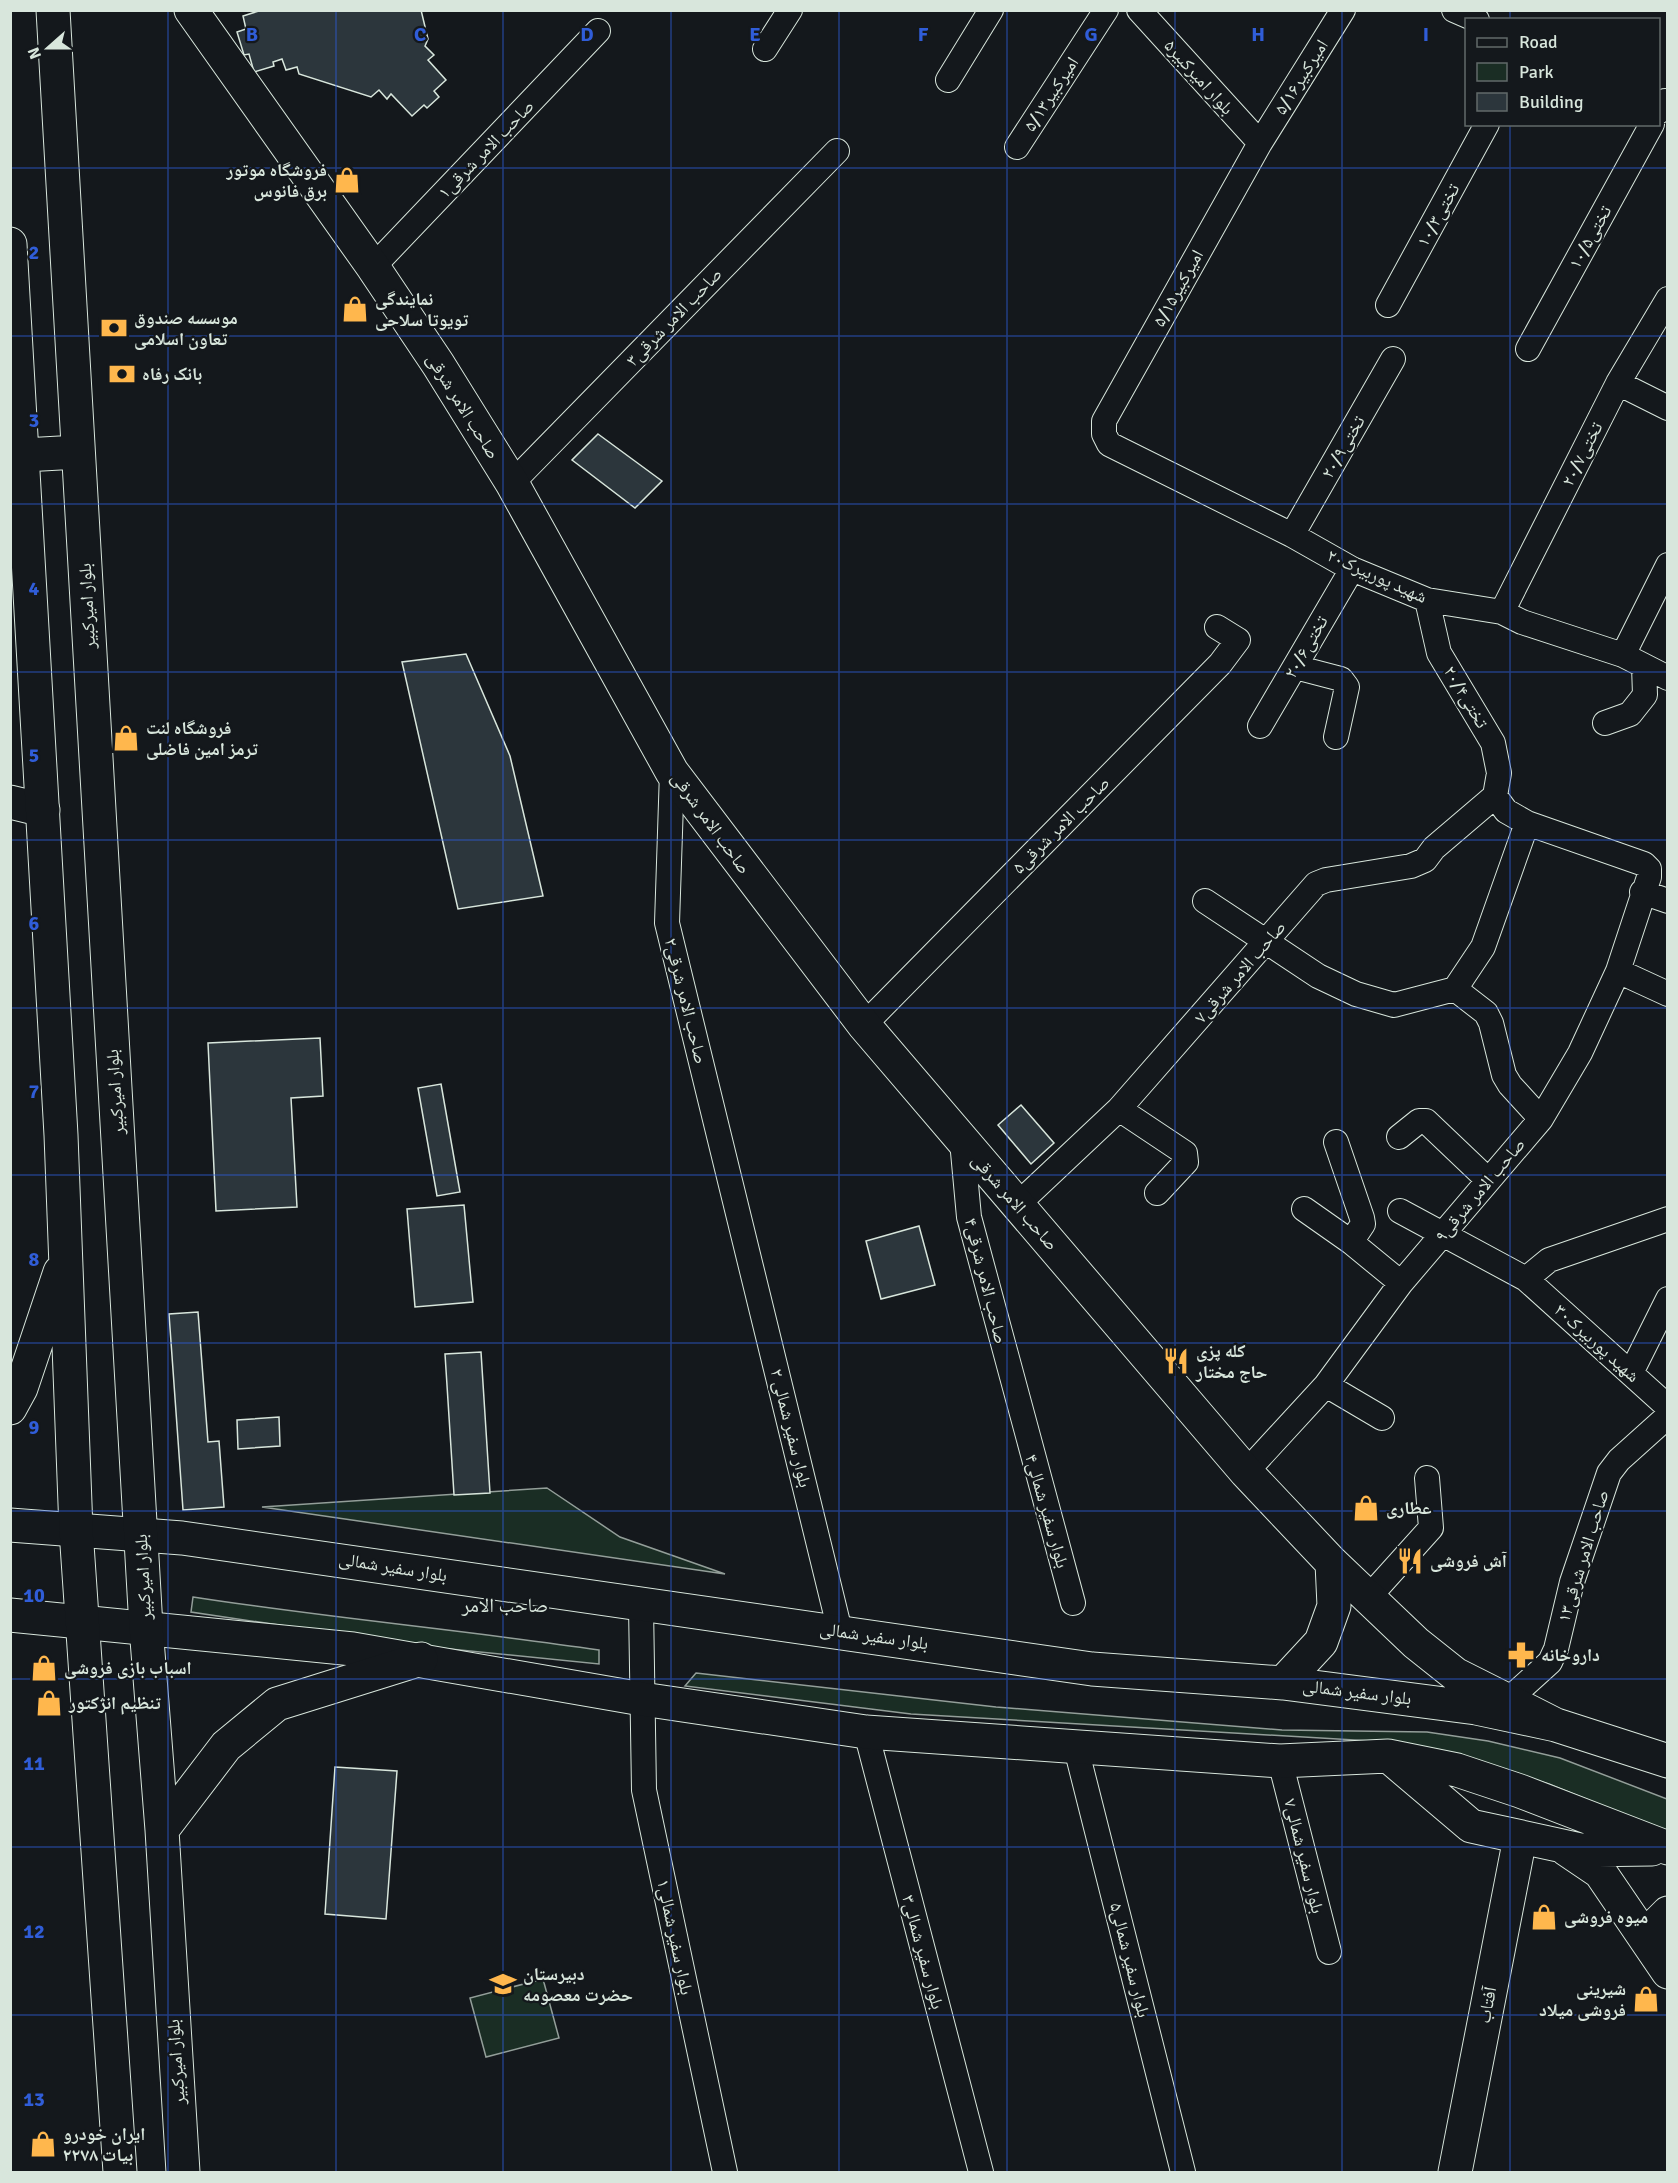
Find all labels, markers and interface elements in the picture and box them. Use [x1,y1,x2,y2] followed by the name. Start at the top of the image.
[18,18,78,78] north arrow
[1465,18,1660,126] legend
[246,22,258,47] text: B
[414,22,426,47] text: C
[580,22,594,47] text: D
[749,22,761,47] text: E
[918,22,929,47] text: F
[1084,22,1098,47] text: G
[1251,22,1265,47] text: H
[1423,22,1429,47] text: I
[1519,31,1558,53] text: Road
[1159,35,1239,119] street label: بلوار امیرکبیر۵
[1269,35,1333,119] street label: امیرکبیر۵/۱۶
[24,44,46,62] text: N
[1019,53,1083,135] street label: امیرکبیر۵/۱۳
[1519,61,1554,83] text: Park
[1519,91,1583,113] text: Building
[433,95,539,203] street label: صاحب الامر شرقی۱
[225,159,327,202] place label: فروشگاه موتور برق فانوس
[332,165,362,195] shop icon: فروشگاه موتور برق فانوس
[1412,180,1464,250] street label: تختی۱۰/۳
[1564,202,1616,272] street label: تختی۱۰/۵
[29,240,39,265] text: 2
[1148,246,1208,330] street label: امیرکبیر۵/۱۵
[621,263,727,371] street label: صاحب الامر شرقی۳
[375,288,468,331] place label: نمایندگی تویوتا سلاحی
[340,294,370,324] shop icon: نمایندگی تویوتا سلاحی
[134,307,238,350] place label: موسسه صندوق تعاون اسلامی
[99,313,129,343] bank icon: موسسه صندوق تعاون اسلامی
[422,349,504,463] street label: صاحب الامر شرقی
[107,359,137,389] bank icon: بانک رفاه
[142,363,202,385] place label: بانک رفاه
[29,408,39,433] text: 3
[1316,412,1370,482] street label: تختی۲۰/۹
[1557,418,1607,490] street label: تختی۲۰/۷
[1324,544,1430,608] street label: شهید پوربیرک۲۰
[74,563,100,650] street label: بلوار امیرکبیر
[29,576,40,601] text: 4
[1279,612,1333,682] street label: تختی۲۰/۶
[1439,662,1493,732] street label: تختی۲۰/۴
[146,717,258,760] place label: فروشگاه لنت ترمز امین فاضلی
[111,723,141,753] shop icon: فروشگاه لنت ترمز امین فاضلی
[29,743,39,768] text: 5
[667,768,755,878] street label: صاحب الامر شرقی
[1008,772,1114,878] street label: صاحب الامر شرقی۵
[29,911,40,936] text: 6
[1189,916,1291,1028] street label: صاحب الامر شرقی۷
[660,936,712,1066] street label: ۲صاحب الامر شرقی
[101,1048,129,1137] street label: بلوار امیرکبیر
[29,1079,40,1104] text: 7
[1430,1134,1530,1246] street label: صاحب الامر شرقی۹
[967,1149,1063,1255] street label: صاحب الامر شرقی
[960,1216,1012,1346] street label: صاحب الامر شرقی۴
[29,1247,40,1272] text: 8
[1550,1299,1644,1387] street label: شهید پوربیرک۳۰
[1195,1340,1268,1383] place label: کله پزی حاج مختار
[1161,1346,1191,1376] restaurant icon: کله پزی حاج مختار
[766,1366,816,1490] street label: بلوار سفیر شمالی ۲
[29,1415,40,1440] text: 9
[1020,1451,1074,1571] street label: بلوار سفیر شمالی۴
[1552,1487,1614,1625] street label: صاحب الامر شرقی۱۳
[1351,1493,1381,1523] shop icon: عطاری
[1386,1497,1431,1519] place label: عطاری
[130,1534,156,1621] street label: بلوار امیرکبیر
[1395,1546,1425,1576] restaurant icon: آش فروشی
[337,1548,449,1586] street label: بلوار سفیر شمالی
[1430,1550,1507,1572] place label: آش فروشی
[23,1583,45,1608] text: 10
[461,1593,548,1618] district label: صاحب الامر
[818,1617,930,1655] street label: بلوار سفیر شمالی
[1506,1640,1536,1670] pharmacy icon: داروخانه
[1541,1644,1600,1666] place label: داروخانه
[29,1653,59,1683] shop icon: اسباب بازی فروشی
[64,1657,192,1679] place label: اسباب بازی فروشی
[1301,1674,1413,1710] street label: بلوار سفیر شمالی
[34,1688,64,1718] shop icon: تنظیم انژکتور
[68,1692,161,1715] place label: تنظیم انژکتور
[23,1751,45,1776] text: 11
[1279,1796,1329,1916] street label: بلوار سفیر شمالی۷
[652,1877,698,1997] street label: بلوار سفیر شمالی۱
[897,1892,949,2012] street label: بلوار سفیر شمالی۳
[1105,1900,1155,2020] street label: بلوار سفیر شمالی۵
[1529,1902,1559,1932] shop icon: میوه فروشی
[1564,1906,1648,1928] place label: میوه فروشی
[23,1919,45,1944] text: 12
[523,1963,633,2006] place label: دبیرستان حضرت معصومه
[488,1969,518,1999] school or university icon: دبیرستان حضرت معصومه
[1539,1978,1626,2021] place label: شیرینی فروشی میلاد
[1473,1984,1501,2025] street label: آفتاب
[1631,1984,1661,2014] shop icon: شیرینی فروشی میلاد
[162,2018,190,2107] street label: بلوار امیرکبیر
[23,2087,45,2112] text: 13
[63,2123,145,2166] place label: ايران خودرو بیات ۲۲۷۸
[28,2129,58,2159] shop icon: ايران خودرو بیات ۲۲۷۸

